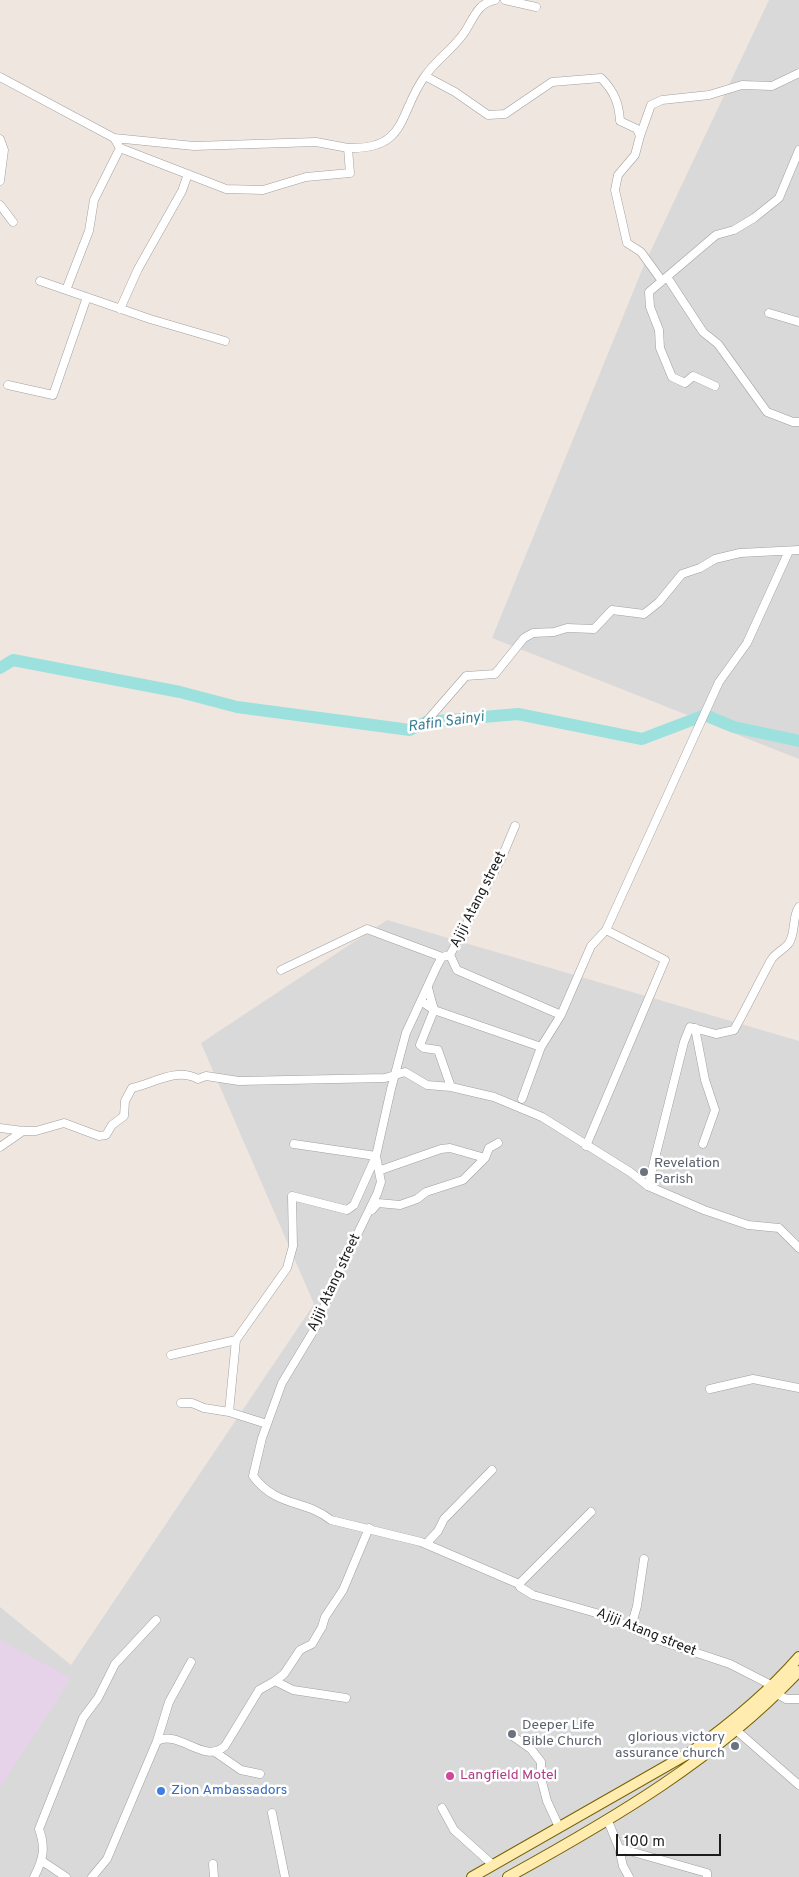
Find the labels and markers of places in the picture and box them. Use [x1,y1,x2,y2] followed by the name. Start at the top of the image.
[654,1156,720,1188] place label: Revelation Parish
[638,1166,650,1178] marker: Revelation Parish
[522,1718,602,1750] place label: Deeper Life Bible Church
[506,1728,518,1740] marker: Deeper Life Bible Church
[615,1730,725,1762] place label: glorious victory assurance church
[729,1740,741,1752] marker: glorious victory assurance church
[460,1768,557,1784] place label: Langfield Motel
[444,1770,456,1782] marker: Langfield Motel
[171,1783,287,1799] place label: Zion Ambassadors
[155,1785,167,1797] marker: Zion Ambassadors

